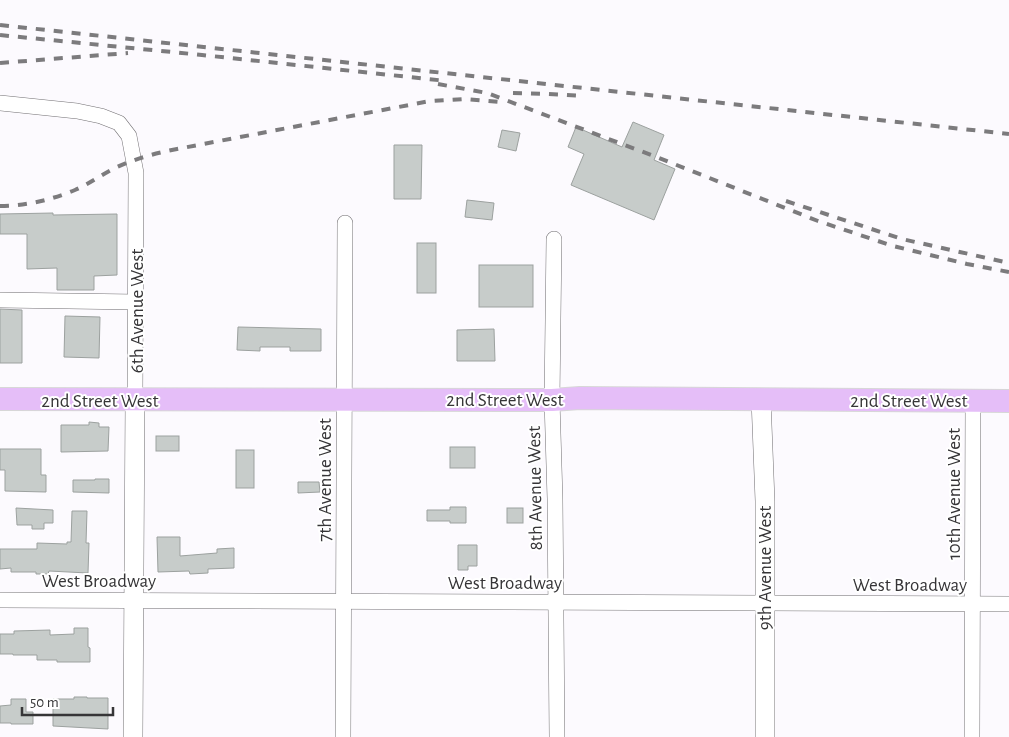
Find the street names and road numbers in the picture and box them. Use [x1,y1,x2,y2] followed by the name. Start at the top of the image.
[128,249,147,373] street label: 6th Avenue West
[446,391,564,410] street label: 2nd Street West
[41,392,159,411] street label: 2nd Street West
[850,392,968,411] street label: 2nd Street West
[316,418,335,542] street label: 7th Avenue West
[525,426,546,550] street label: 8th Avenue West
[945,428,964,560] street label: 10th Avenue West
[756,506,775,630] street label: 9th Avenue West
[42,572,156,591] street label: West Broadway
[448,574,562,593] street label: West Broadway
[853,576,967,595] street label: West Broadway

